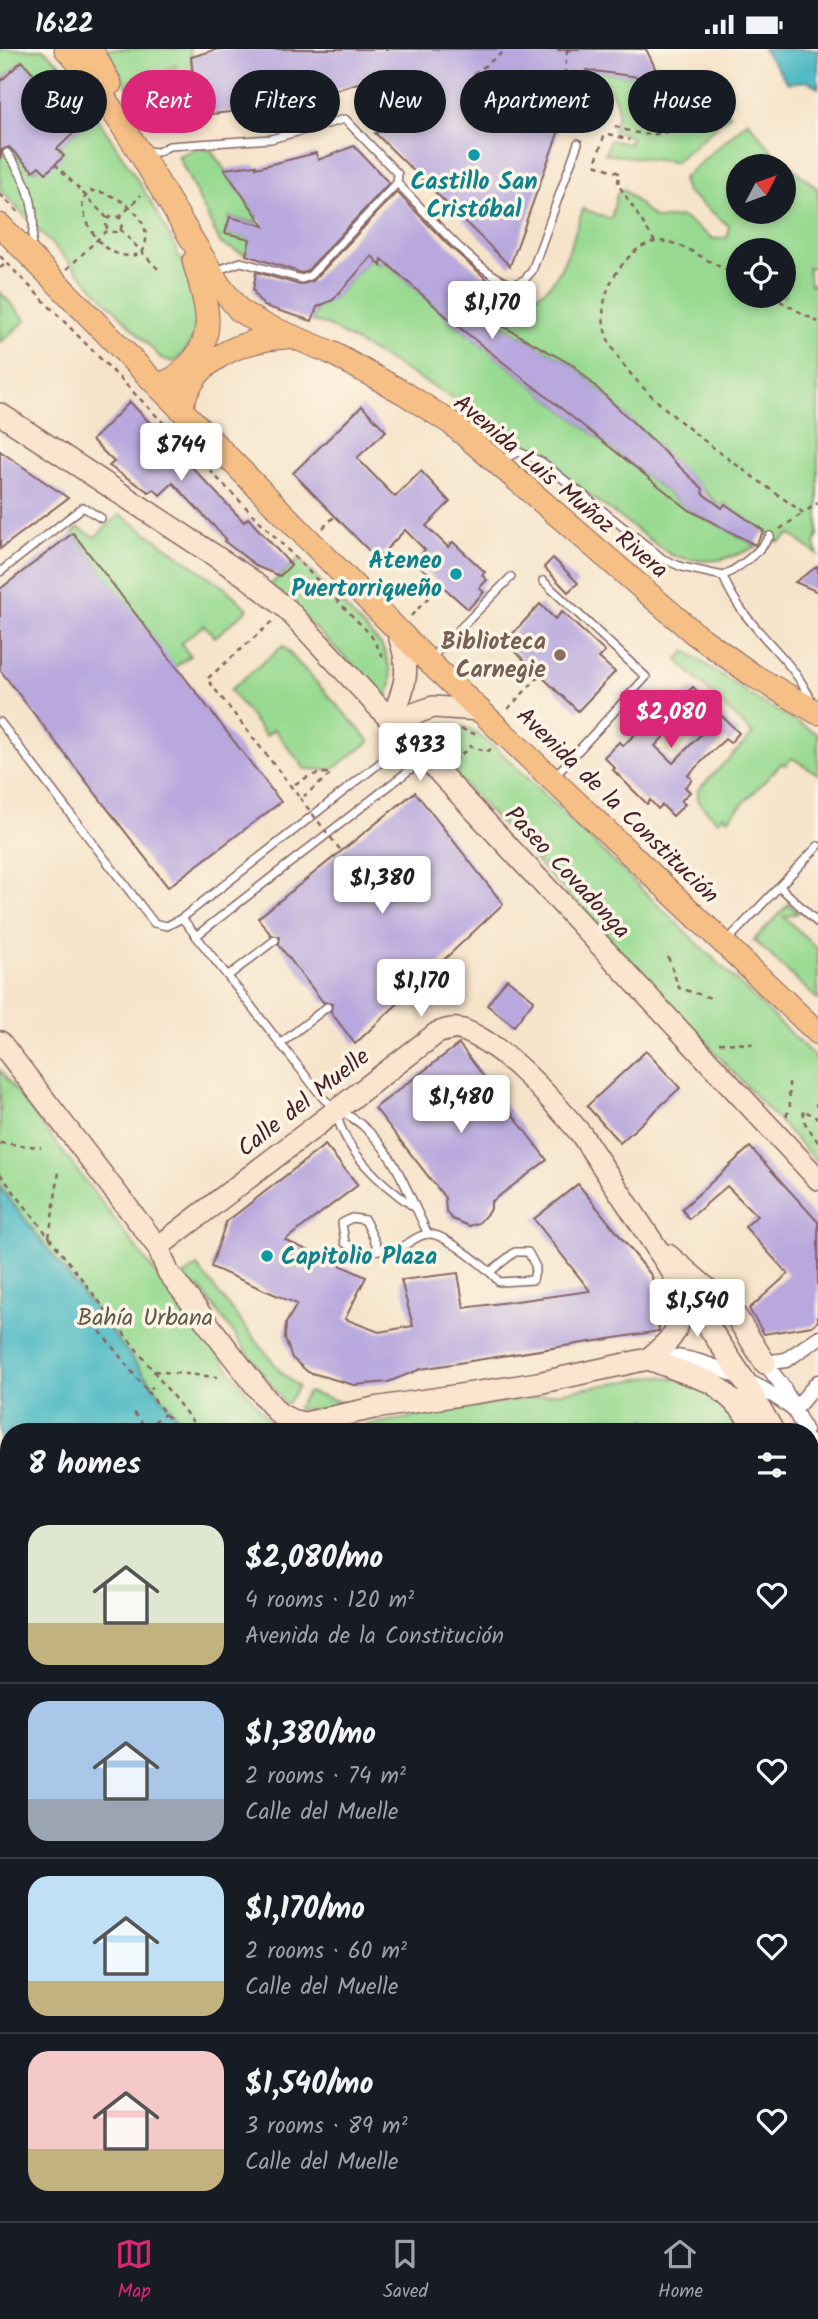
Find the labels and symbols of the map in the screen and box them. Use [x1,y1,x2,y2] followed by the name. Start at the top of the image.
[466,147,482,163] marker: Castillo San Cristóbal
[726,154,796,224] north arrow
[410,163,538,230] place label: Castillo San Cristóbal
[435,281,549,341] pin: $1,170
[444,385,676,589] street label: Avenida Luis Muñoz Rivera
[140,423,222,483] pin: $744
[291,542,442,609] place label: Ateneo Puertorriqueño
[448,566,464,582] marker: Ateneo Puertorriqueño
[441,623,546,690] place label: Biblioteca Carnegie
[552,647,568,663] marker: Biblioteca Carnegie
[614,691,728,750] pin: $2,080
[506,698,728,914] street label: Avenida de la Constitución
[379,723,461,783] pin: $933
[494,797,639,949] street label: Paseo Covadonga
[325,857,439,916] pin: $1,380
[364,960,478,1019] pin: $1,170
[229,1038,379,1168] street label: Calle del Muelle
[404,1075,518,1135] pin: $1,480
[281,1238,437,1277] place label: Capitolio Plaza
[259,1248,275,1264] marker: Capitolio Plaza
[640,1279,754,1339] pin: $1,540
[77,1299,213,1338] park label: Bahía Urbana

